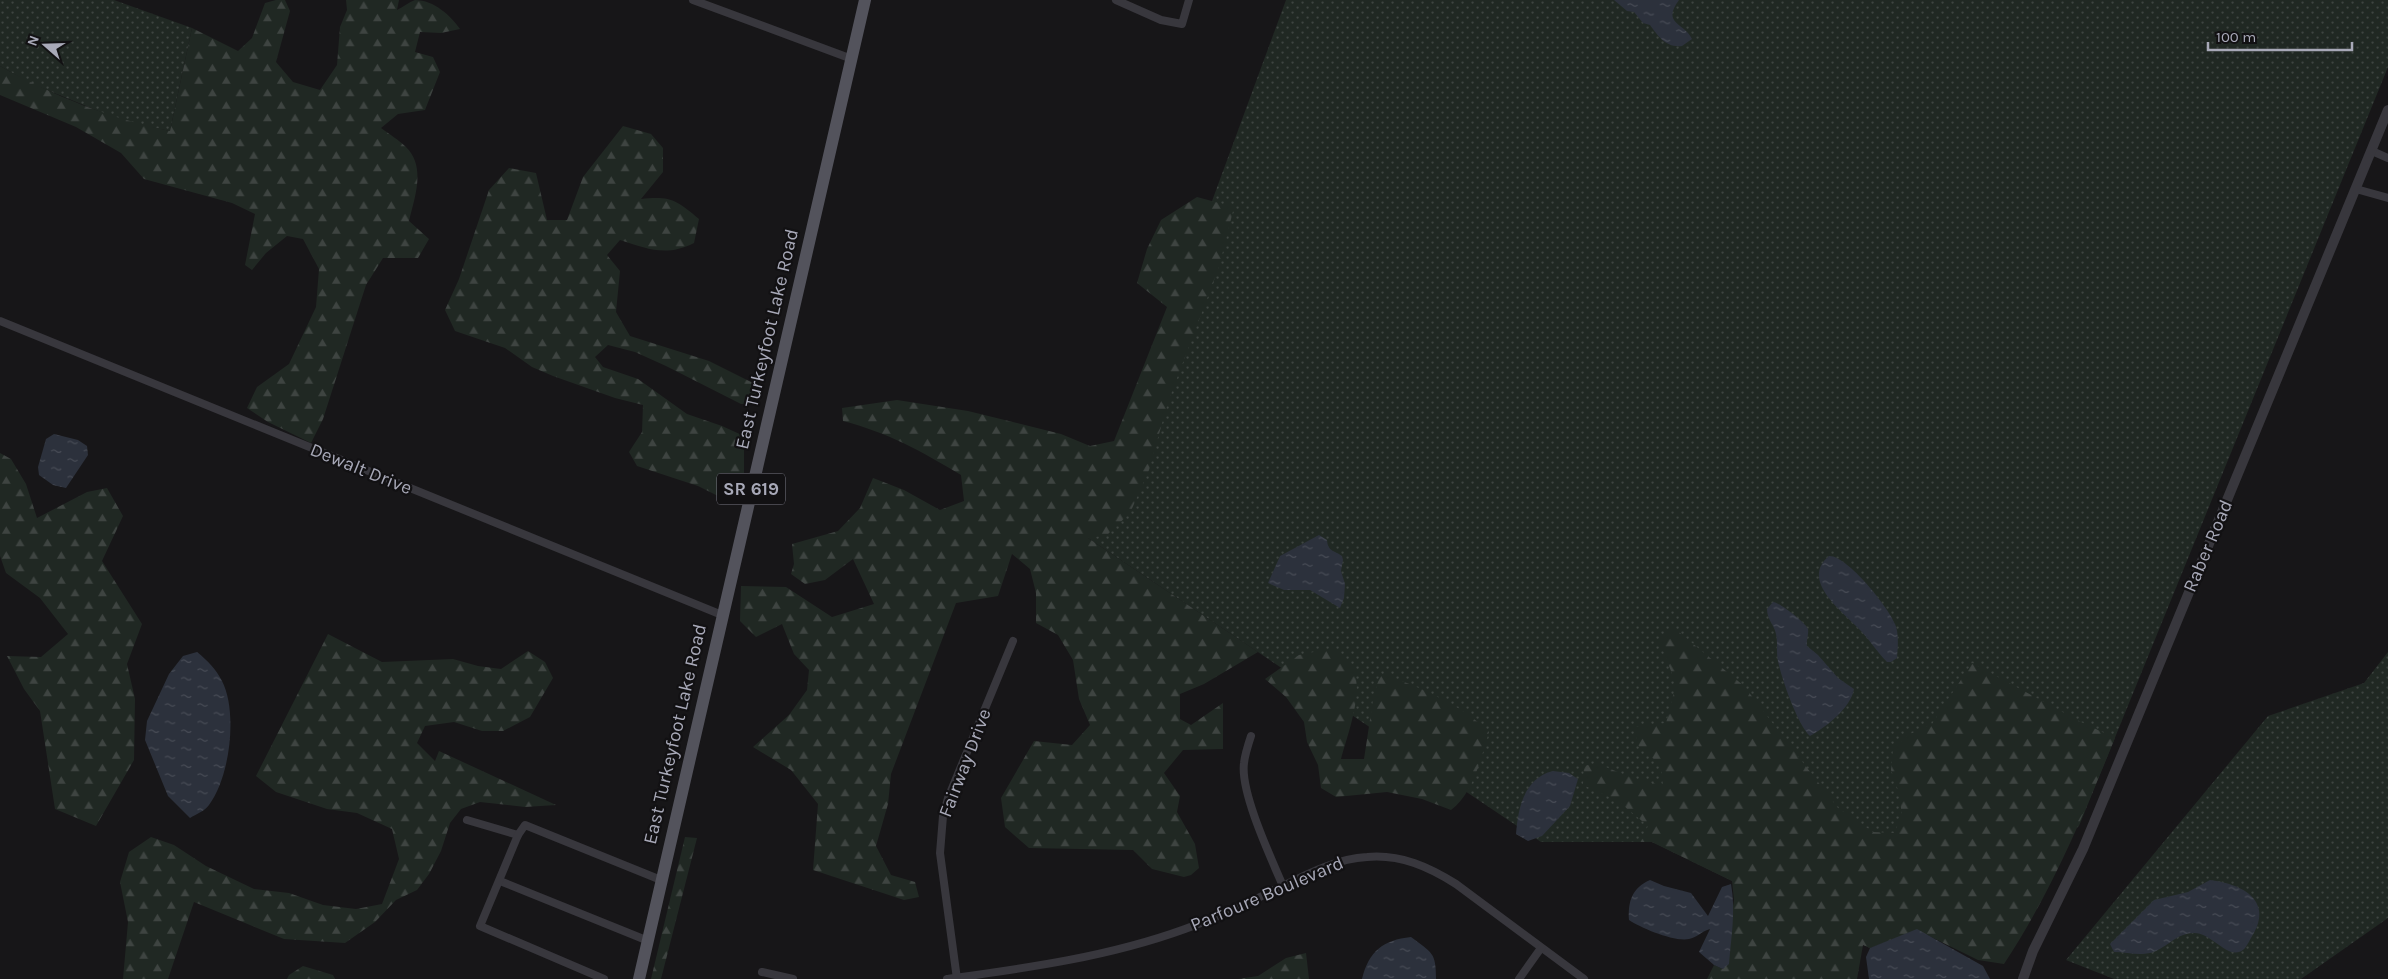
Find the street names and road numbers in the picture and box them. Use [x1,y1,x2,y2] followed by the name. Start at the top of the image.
[731,227,803,451] street label: East Turkeyfoot Lake Road
[307,439,415,499] street label: Dewalt Drive
[717,474,785,504] road number: SR 619
[2179,496,2237,596] street label: Raber Road
[639,622,711,846] street label: East Turkeyfoot Lake Road
[934,706,996,820] street label: Fairway Drive
[1187,852,1347,936] street label: Parfoure Boulevard

